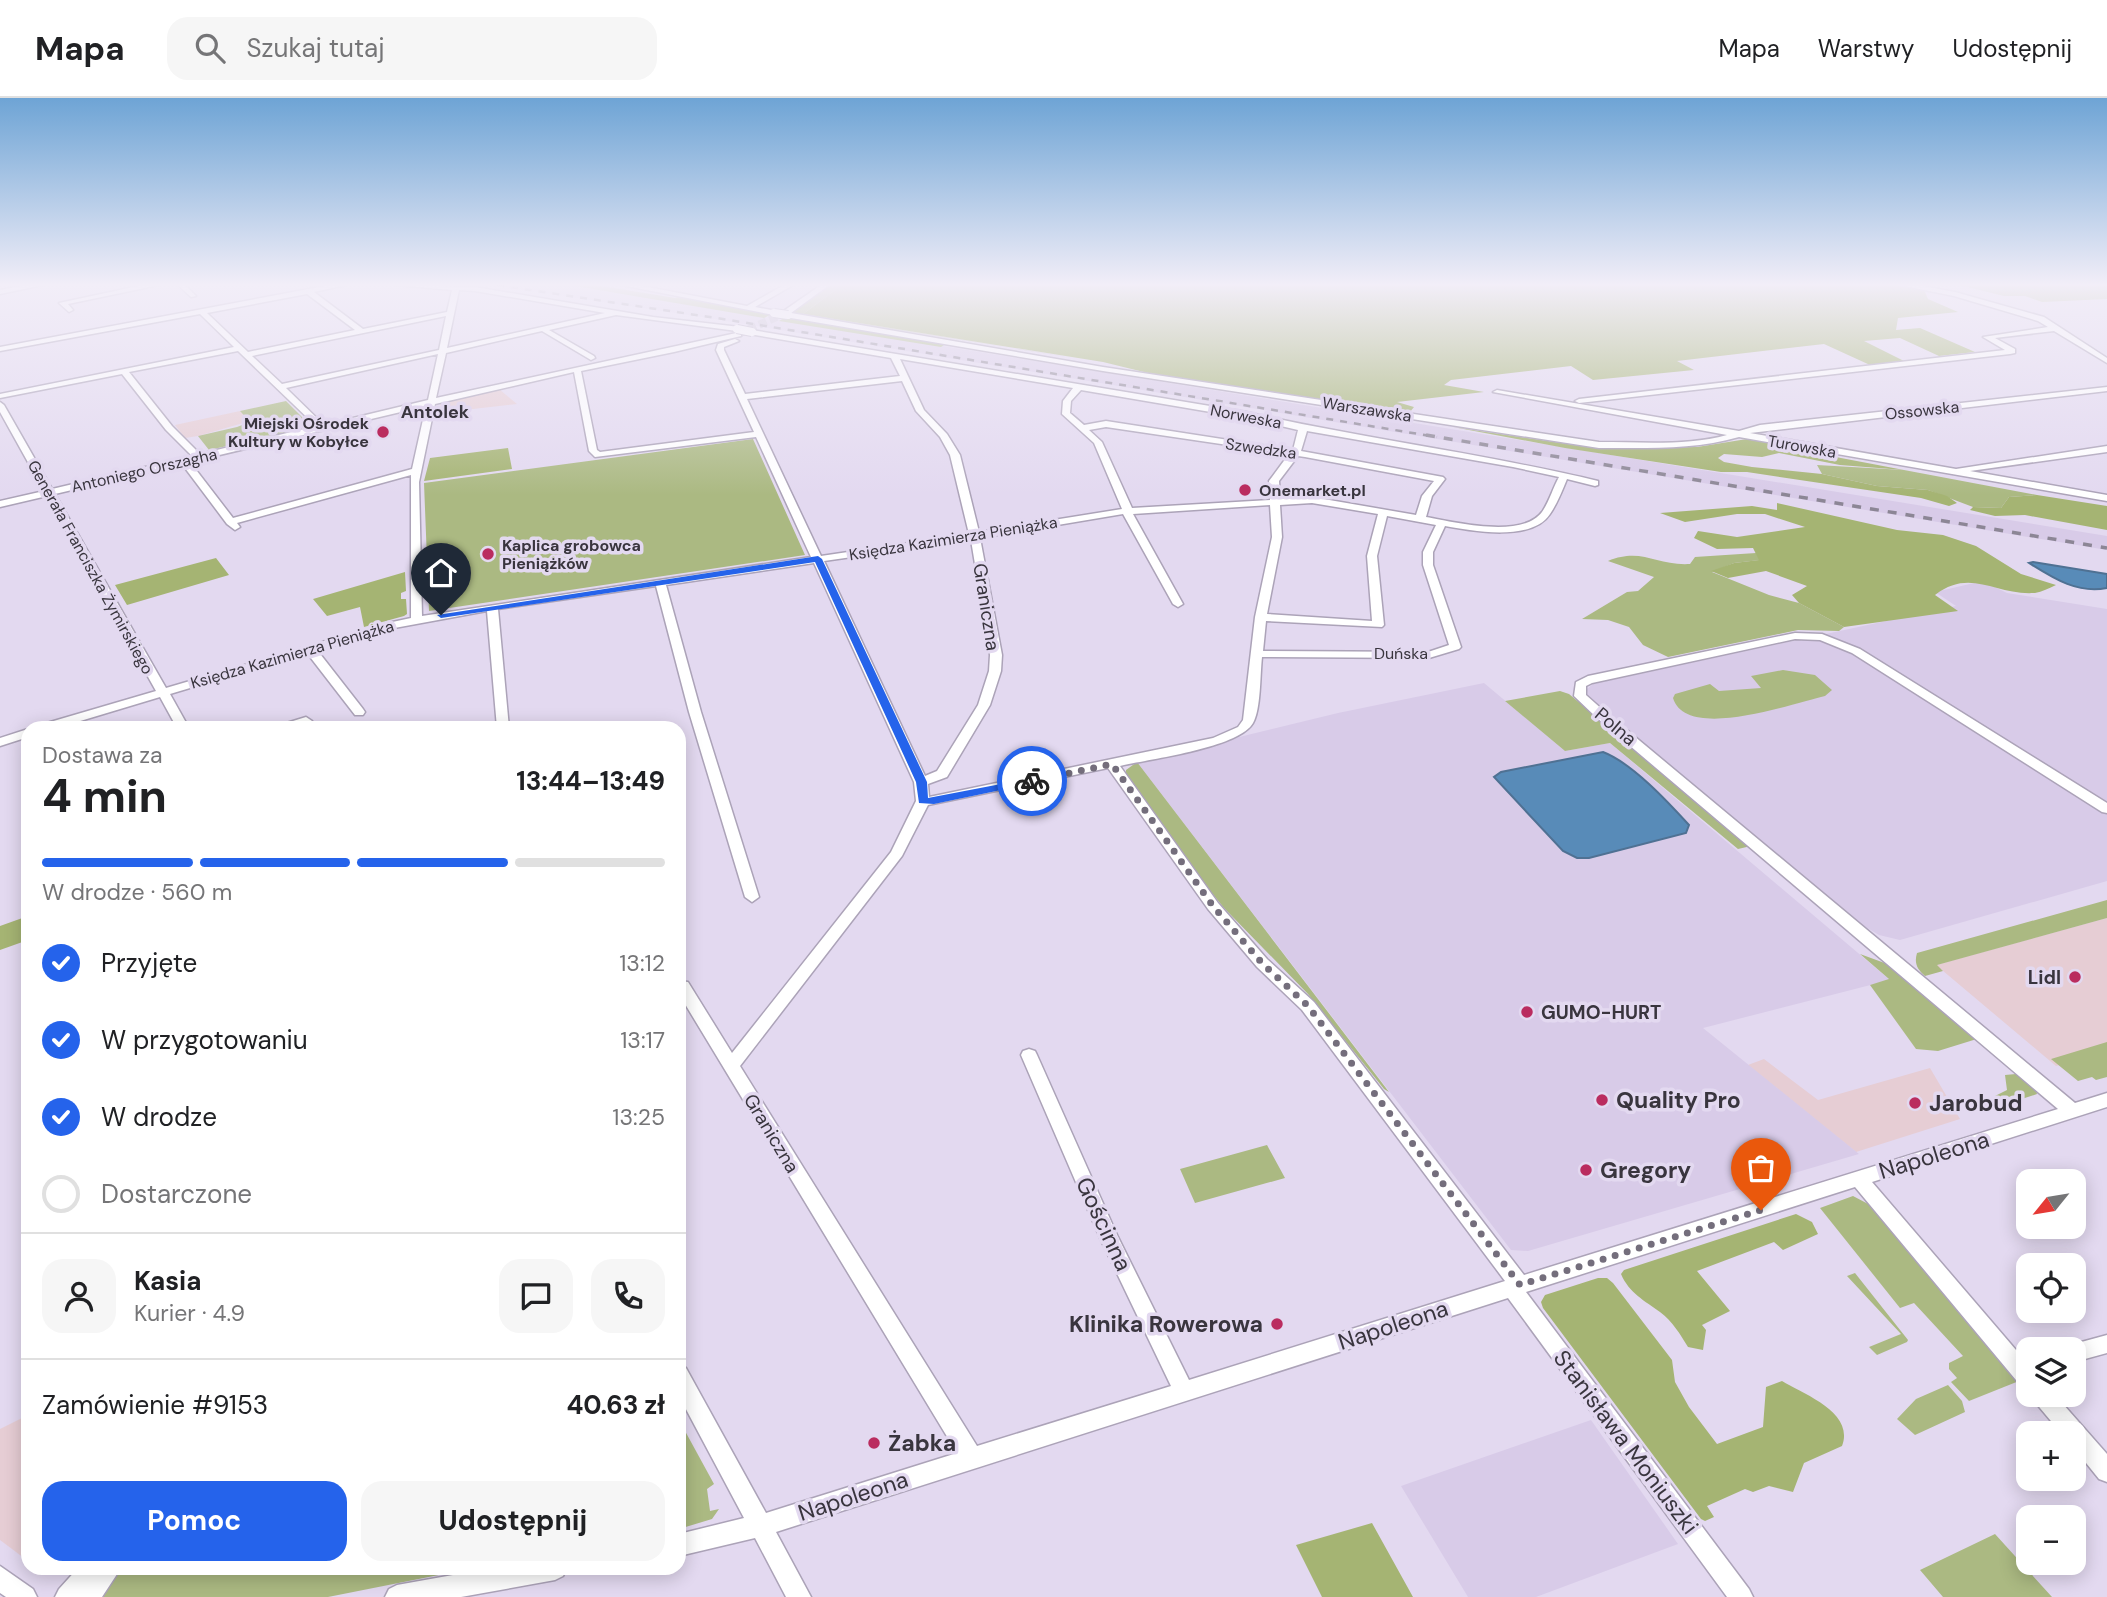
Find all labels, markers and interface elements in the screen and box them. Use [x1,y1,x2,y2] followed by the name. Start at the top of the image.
[167,17,657,80] search box
[35,27,125,70] text: Mapa
[191,29,229,67] icon: search
[247,31,385,65] text: Szukaj tutaj
[1718,33,1780,64] text: Mapa
[1818,33,1914,64] text: Warstwy
[1952,33,2072,64] text: Udostępnij
[1321,392,1413,427] street label: Warszawska
[1884,396,1960,425] street label: Ossowska
[1208,399,1283,434] street label: Norweska
[401,400,470,424] district label: Antolek
[228,413,370,452] place label: Miejski Ośrodek Kultury w Kobyłce
[375,424,391,440] marker: Miejski Ośrodek Kultury w Kobyłce
[1766,430,1838,463] street label: Turowska
[1224,433,1298,464] street label: Szwedzka
[69,444,219,497] street label: Antoniego Orszagha
[23,457,158,678] street label: Generała Franciszka Żymirskiego
[1259,480,1366,501] place label: Onemarket.pl
[1237,482,1253,498] marker: Onemarket.pl
[847,512,1059,565] street label: Księdza Kazimierza Pieniążka
[502,535,641,574] place label: Kaplica grobowca Pieniążków
[411,543,471,615] pin
[480,546,496,562] marker: Kaplica grobowca Pieniążków
[422,554,460,592] icon: home
[967,562,1006,653] street label: Graniczna
[188,615,396,694] street label: Księdza Kazimierza Pieniążka
[1374,643,1428,664] street label: Duńska
[1590,702,1642,751] street label: Polna
[42,740,163,770] text: Dostawa za
[997,746,1067,816] courier
[1013,762,1051,800] icon: bike
[516,764,665,798] text: 13:44–13:49
[42,766,167,826] text: 4 min
[42,877,232,907] text: W drodze · 560 m
[42,944,80,982] icon: check
[101,946,197,980] text: Przyjęte
[619,948,665,978] text: 13:12
[2028,965,2061,990] place label: Lidl
[2067,969,2083,985] marker: Lidl
[1541,1000,1661,1025] place label: GUMO-HURT
[1519,1004,1535,1020] marker: GUMO-HURT
[42,1021,80,1059] icon: check
[101,1023,308,1057] text: W przygotowaniu
[620,1025,665,1055] text: 13:17
[1616,1085,1741,1115] place label: Quality Pro
[1929,1088,2022,1118] place label: Jarobud
[738,1089,805,1177] street label: Graniczna
[1594,1092,1610,1108] marker: Quality Pro
[1907,1095,1923,1111] marker: Jarobud
[42,1098,80,1136] icon: check
[101,1100,217,1134] text: W drodze
[612,1102,665,1132] text: 13:25
[1875,1124,1993,1186] street label: Napoleona
[1731,1138,1791,1210] pin
[1742,1149,1780,1187] icon: bag
[1600,1155,1691,1185] place label: Gregory
[1578,1162,1594,1178] marker: Gregory
[2016,1169,2086,1239] north arrow
[2016,1169,2086,1575] map controls
[1069,1172,1139,1276] street label: Gościnna
[101,1177,252,1211] text: Dostarczone
[2016,1253,2086,1323] button: locate
[42,1259,116,1333] button: person
[499,1259,573,1333] button: chat
[591,1259,665,1333] button: phone
[134,1264,201,1298] text: Kasia
[1334,1293,1452,1357] street label: Napoleona
[134,1298,245,1328] text: Kurier · 4.9
[1069,1309,1263,1339] place label: Klinika Rowerowa
[1269,1316,1285,1332] marker: Klinika Rowerowa
[2016,1337,2086,1407] button: layers
[1547,1344,1705,1540] street label: Stanisława Moniuszki
[42,1388,268,1422] text: Zamówienie #9153
[566,1388,665,1422] text: 40.63 zł
[2016,1421,2086,1491] button: +
[888,1428,956,1458] place label: Żabka
[866,1435,882,1451] marker: Żabka
[794,1464,912,1528] street label: Napoleona
[42,1481,347,1561] button: Pomoc
[361,1481,665,1561] button: Udostępnij
[2016,1505,2086,1575] button: −

